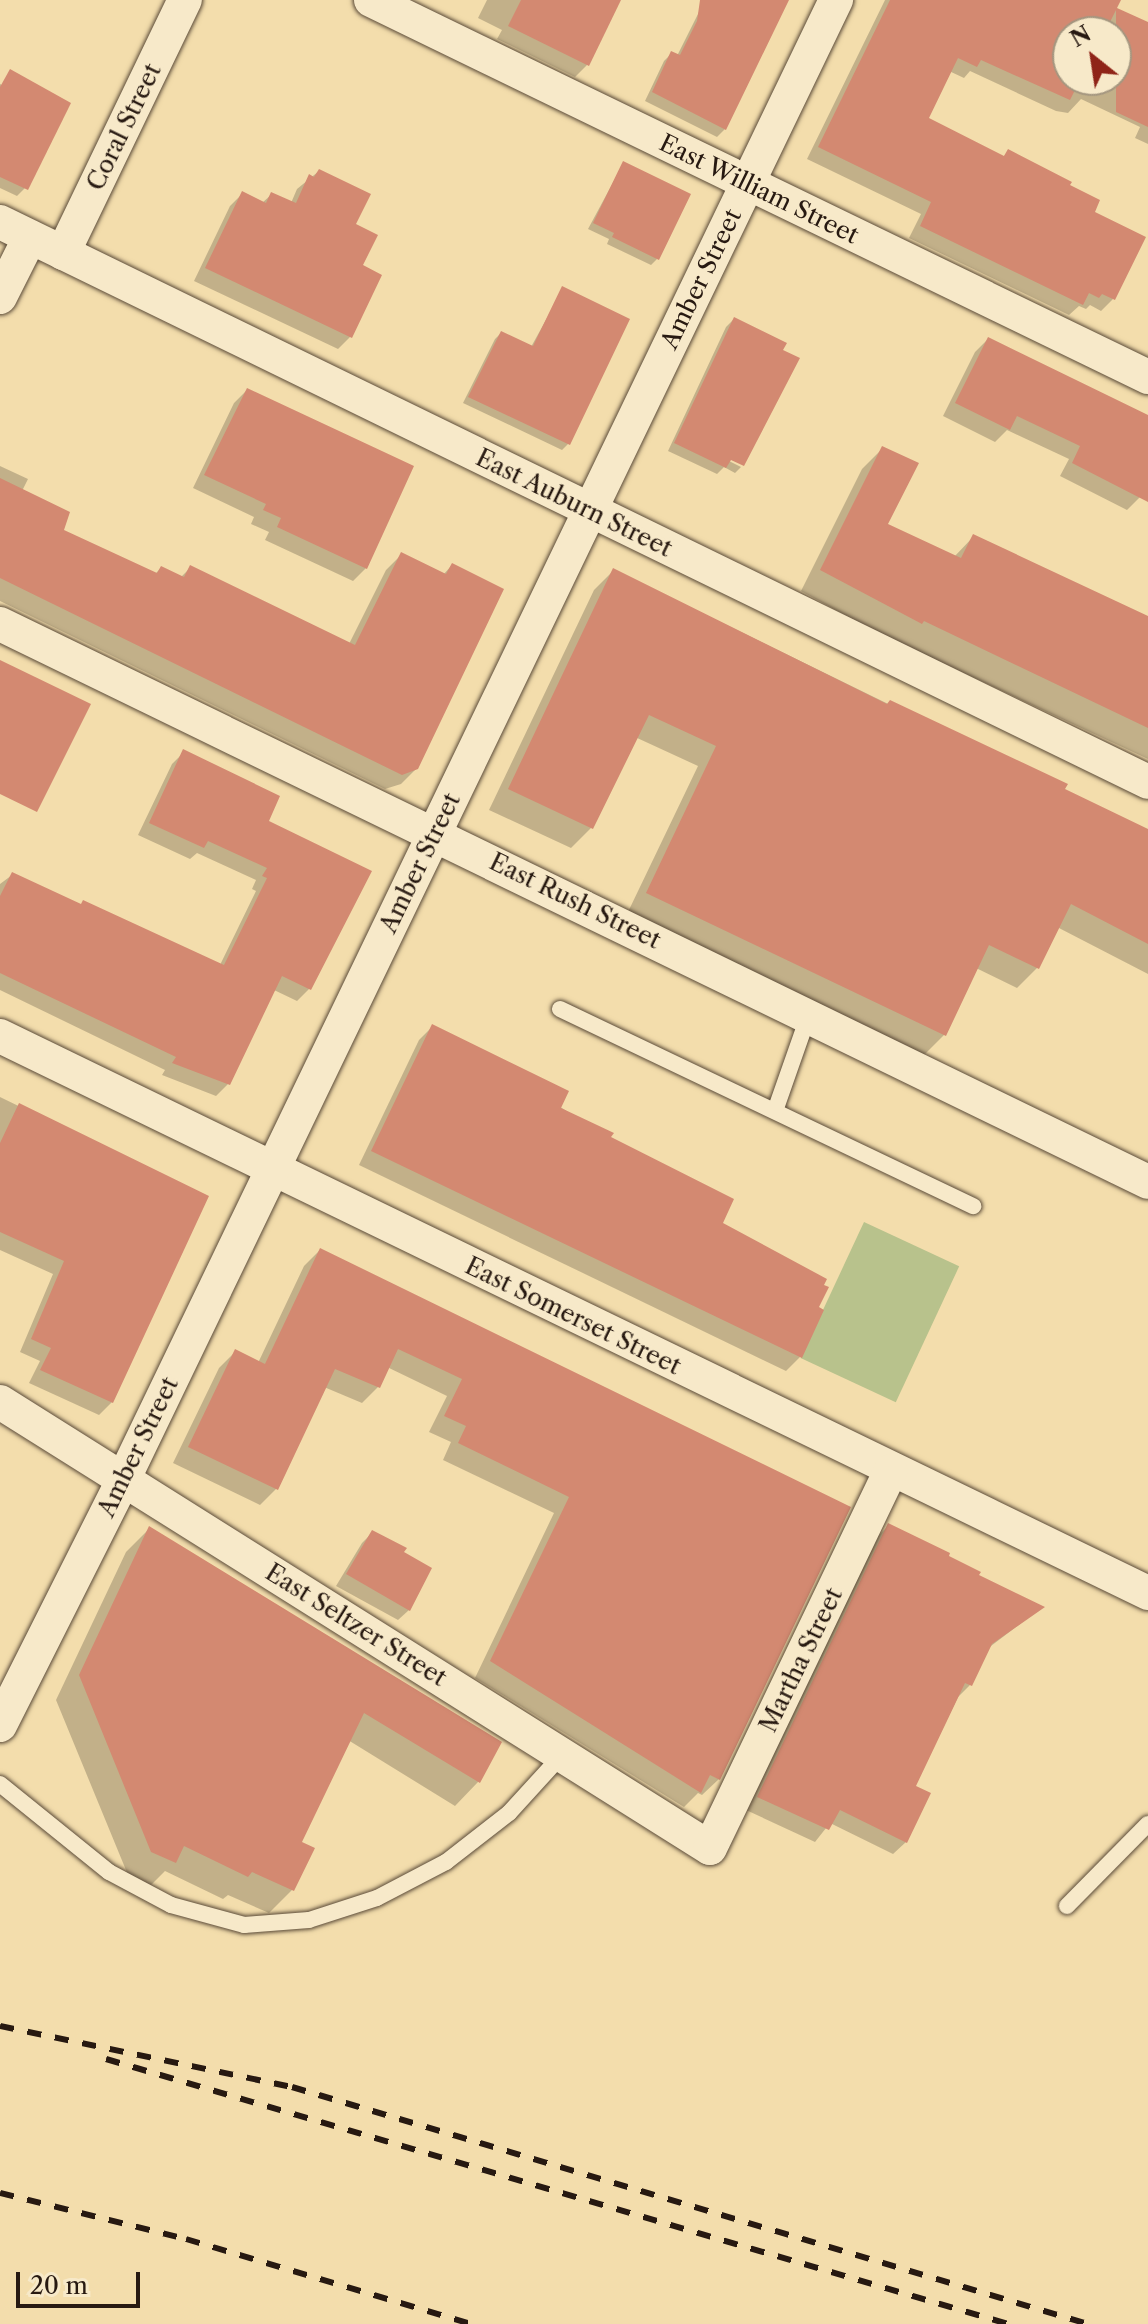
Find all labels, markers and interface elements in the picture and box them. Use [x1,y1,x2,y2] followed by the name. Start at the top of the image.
[1052,16,1132,96] north arrow
[1066,20,1096,53] text: N
[81,59,167,195] street label: Coral Street
[654,128,864,250] street label: East William Street
[655,204,747,354] street label: Amber Street
[471,443,677,563] street label: East Auburn Street
[374,788,466,938] street label: Amber Street
[485,847,665,955] street label: East Rush Street
[461,1251,685,1381] street label: East Somerset Street
[92,1372,184,1522] street label: Amber Street
[260,1558,452,1692] street label: East Seltzer Street
[754,1583,848,1737] street label: Martha Street
[20,2256,144,2306] scale bar
[30,2271,88,2300] text: 20 m

